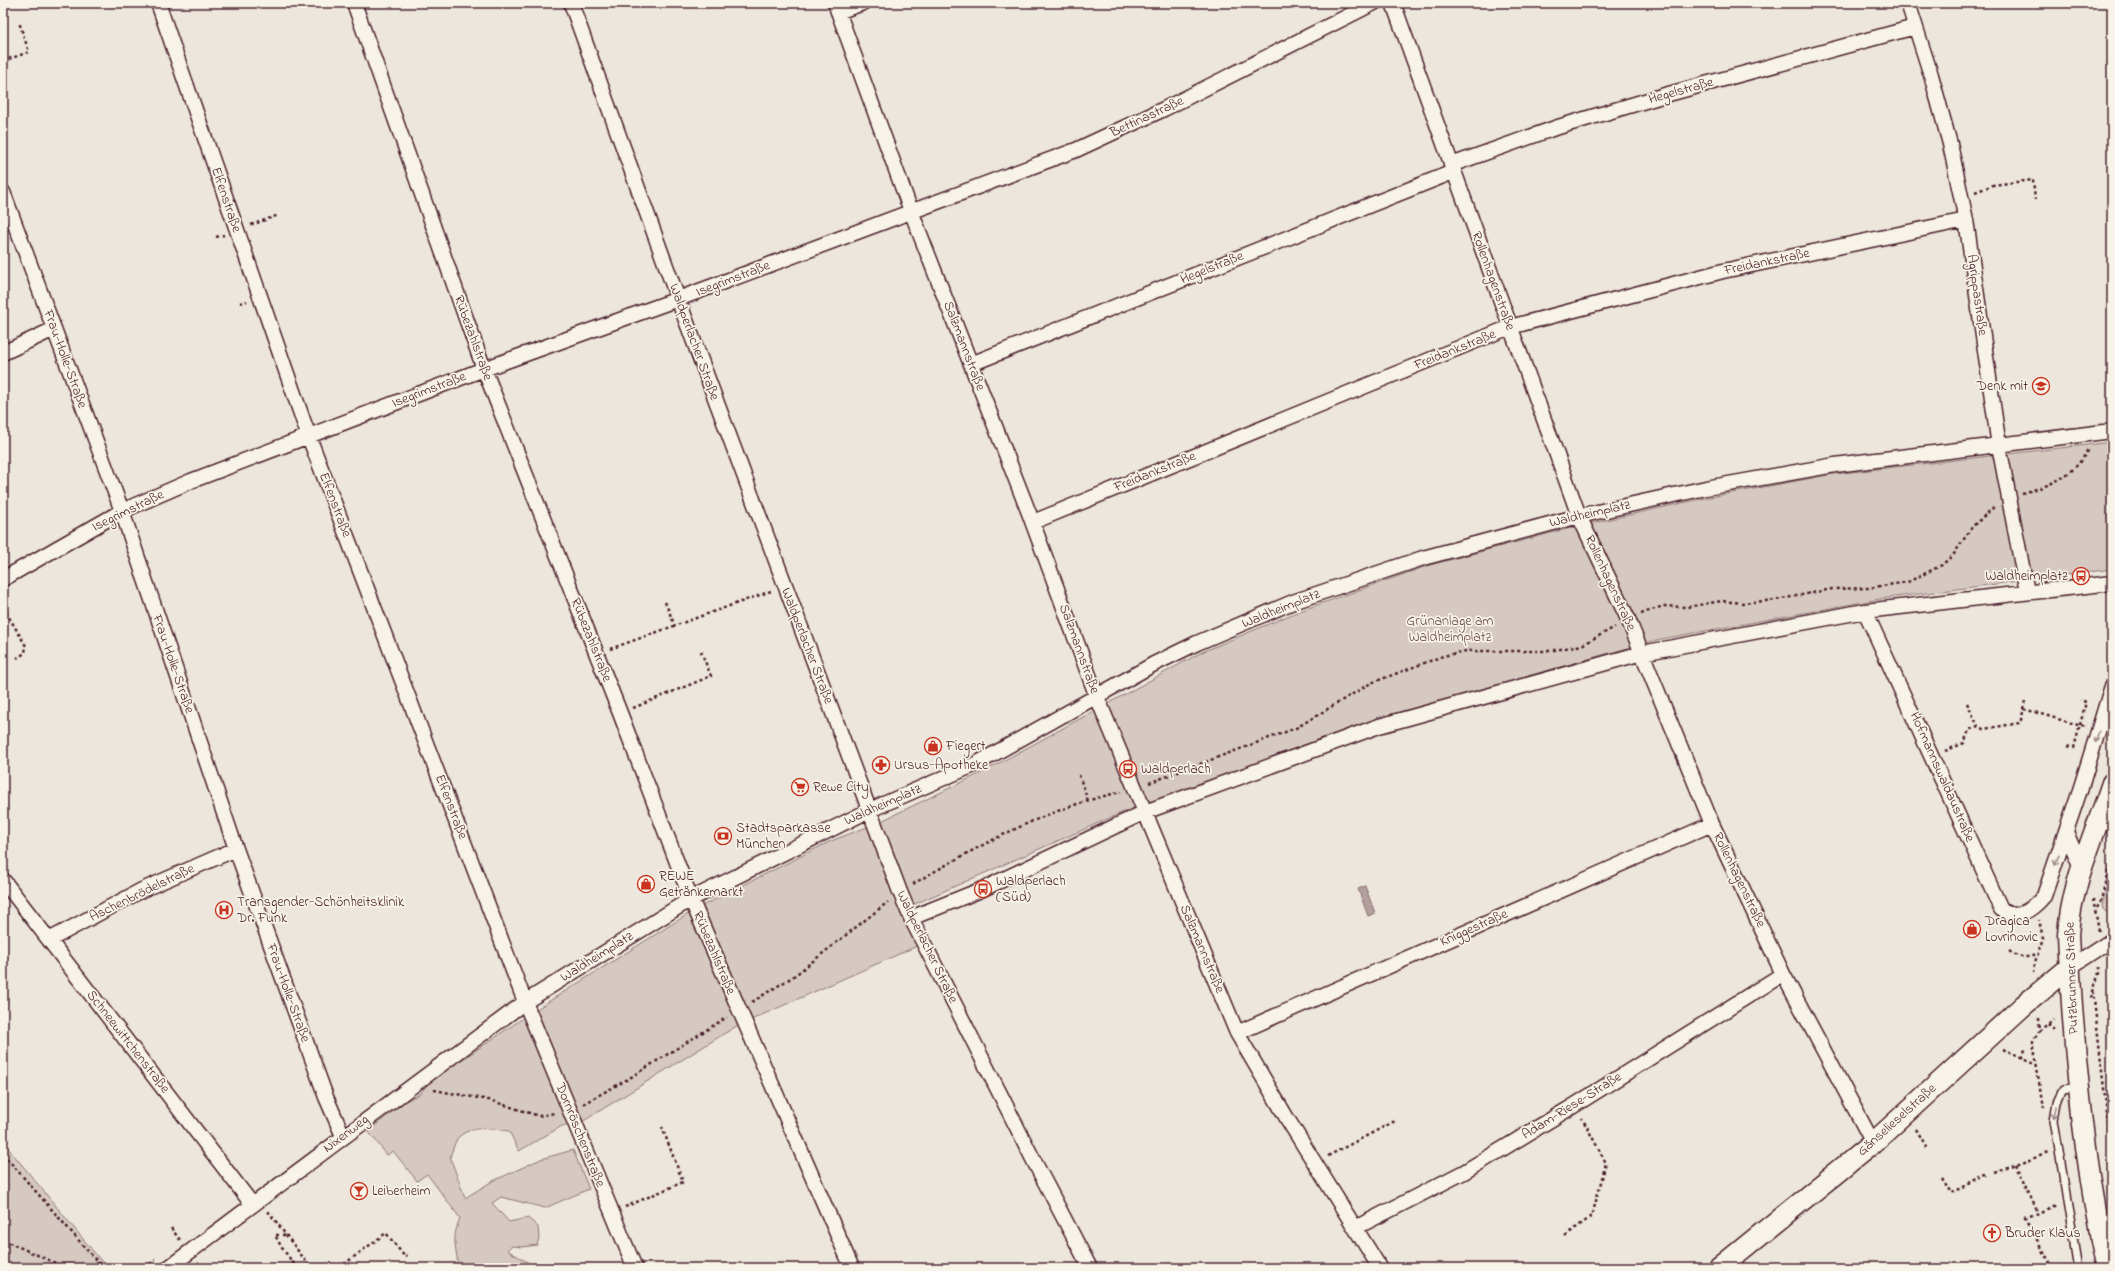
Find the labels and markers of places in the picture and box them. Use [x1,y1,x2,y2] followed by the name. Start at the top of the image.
[1976,376,2028,397] place label: Denk mit
[2031,376,2051,396] school or university icon: Denk mit
[1985,566,2068,587] place label: Waldheimplatz
[2071,566,2091,586] bus stop icon: Waldheimplatz
[923,736,943,756] shop icon: Fiegert
[945,736,986,758] place label: Fiegert
[871,755,891,775] pharmacy icon: Ursus-Apotheke
[894,755,989,776] place label: Ursus-Apotheke
[1118,759,1138,779] bus stop icon: Waldperlach
[1141,759,1211,780] place label: Waldperlach
[790,777,810,797] supermarket icon: Rewe City
[813,777,869,799] place label: Rewe City
[736,818,831,855] place label: Stadtsparkasse München
[713,826,733,846] bank icon: Stadtsparkasse München
[659,866,743,903] place label: REWE Getränkemarkt
[996,871,1066,908] place label: Waldperlach (Süd)
[636,874,656,894] shop icon: REWE Getränkemarkt
[973,879,993,899] bus stop icon: Waldperlach (Süd)
[236,892,405,929] place label: Transgender-Schönheitsklinik Dr. Funk
[214,900,234,920] hospital icon: Transgender-Schönheitsklinik Dr. Funk
[1984,911,2039,948] place label: Dragica Lovrinovic
[1962,919,1982,939] shop icon: Dragica Lovrinovic
[349,1181,369,1201] bar icon: Leiberheim
[372,1181,430,1202] place label: Leiberheim
[1982,1223,2002,1243] church icon: Bruder Klaus
[2004,1223,2081,1244] place label: Bruder Klaus

